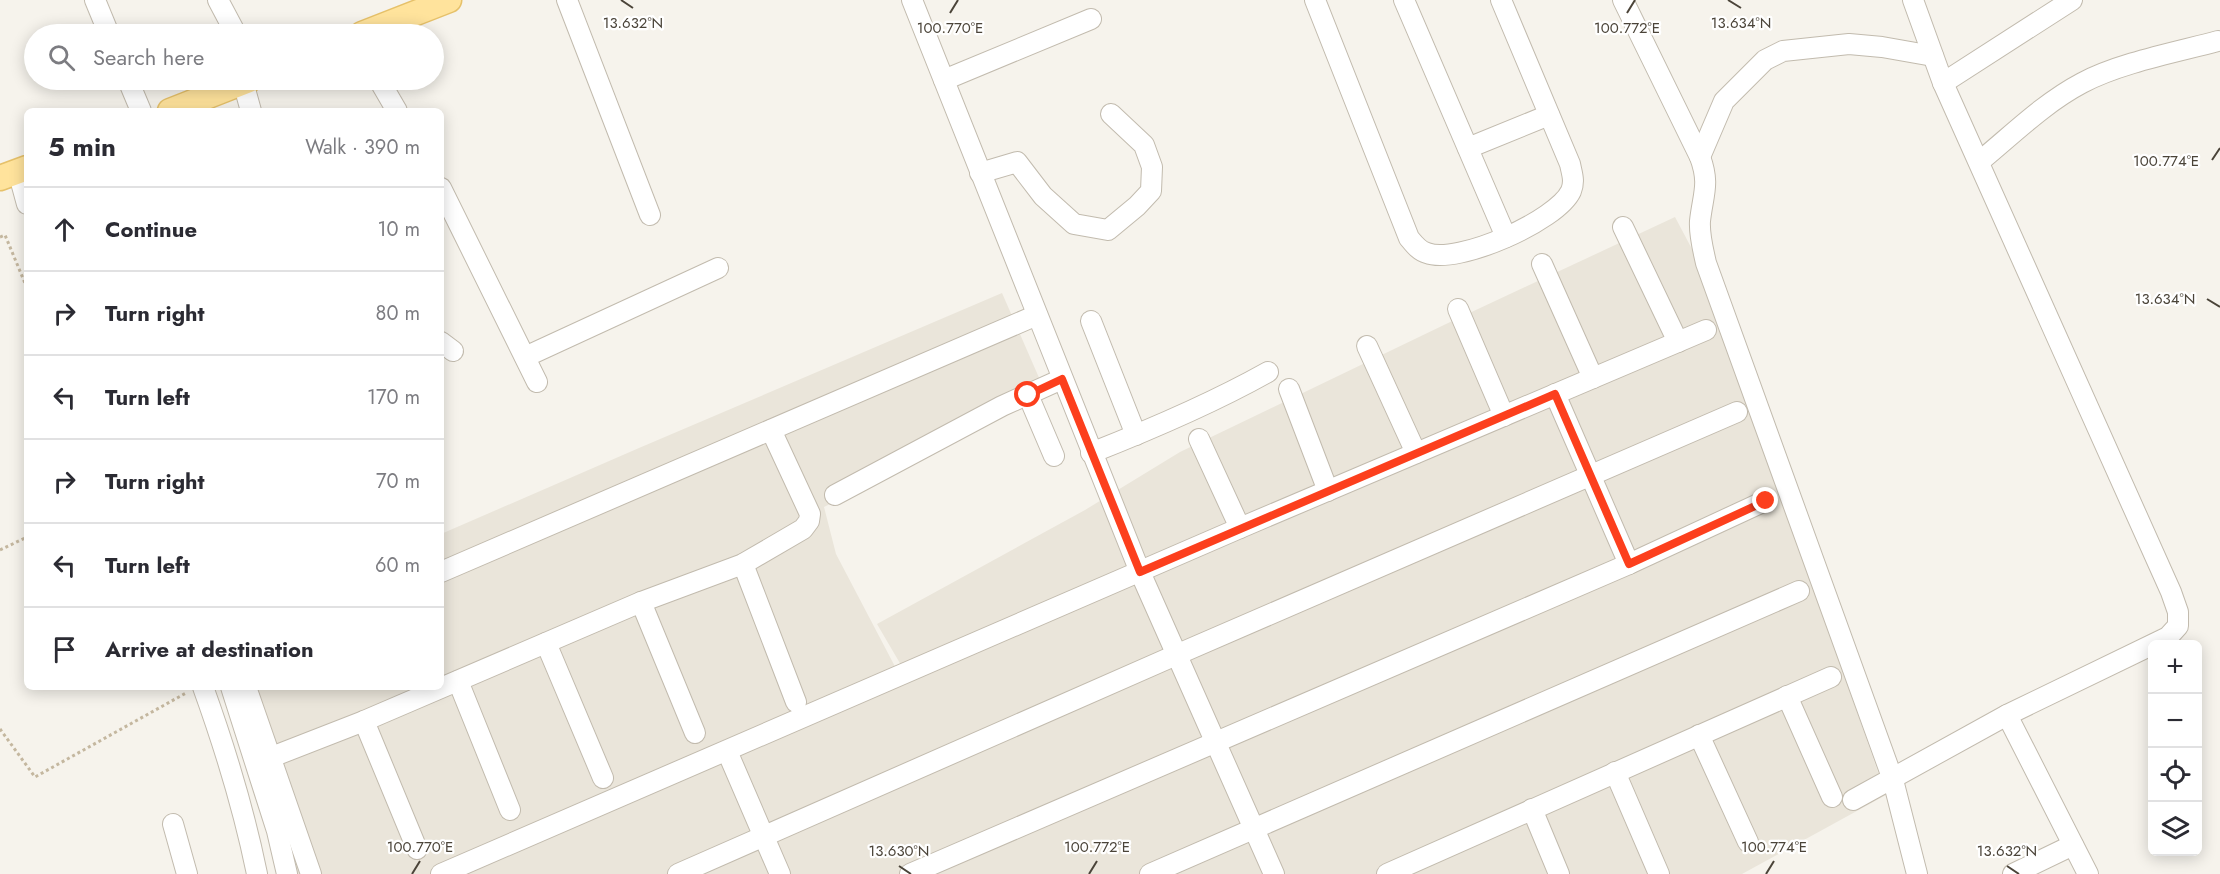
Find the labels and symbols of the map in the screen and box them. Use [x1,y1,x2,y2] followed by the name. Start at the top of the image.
[603,12,663,34] text: 13.632°N
[1711,12,1771,34] text: 13.634°N
[917,17,983,39] text: 100.770°E
[1594,17,1660,39] text: 100.772°E
[2133,150,2199,172] text: 100.774°E
[2135,288,2195,310] text: 13.634°N
[1014,381,1040,407] route start
[1752,487,1778,513] route end
[387,836,453,858] text: 100.770°E
[1064,836,1130,858] text: 100.772°E
[1741,836,1807,858] text: 100.774°E
[869,840,929,862] text: 13.630°N
[1977,840,2037,862] text: 13.632°N

